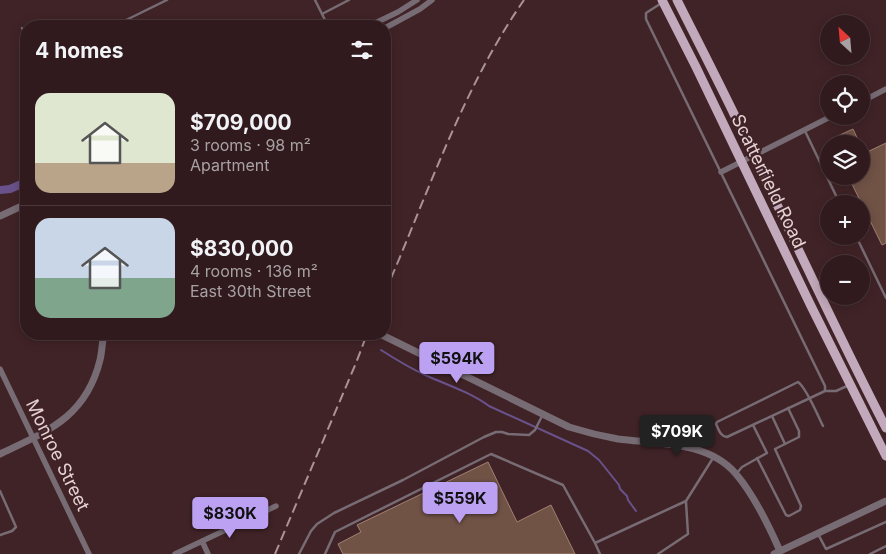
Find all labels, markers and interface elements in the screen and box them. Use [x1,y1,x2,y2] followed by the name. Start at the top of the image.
[820,15,870,65] north arrow
[820,15,870,305] map controls
[348,36,376,64] icon: filters
[35,38,124,63] text: 4 homes
[820,75,870,125] button: locate
[190,110,292,135] text: $709,000
[728,111,810,251] street label: Scatterfield Road
[75,113,135,173] icon: home
[190,135,311,155] text: 3 rooms · 98 m²
[820,135,870,185] button: layers
[190,155,270,175] text: Apartment
[820,195,870,245] button: +
[190,236,293,261] text: $830,000
[75,238,135,298] icon: home
[820,255,870,305] button: −
[190,261,318,281] text: 4 rooms · 136 m²
[190,281,311,301] text: East 30th Street
[422,342,492,384] pin: $594K
[430,348,484,368] text: $594K
[22,396,94,514] street label: Monroe Street
[642,414,712,457] pin: $709K
[651,421,703,441] text: $709K
[425,482,495,524] pin: $559K
[434,488,486,508] text: $559K
[195,496,265,539] pin: $830K
[203,503,257,523] text: $830K

